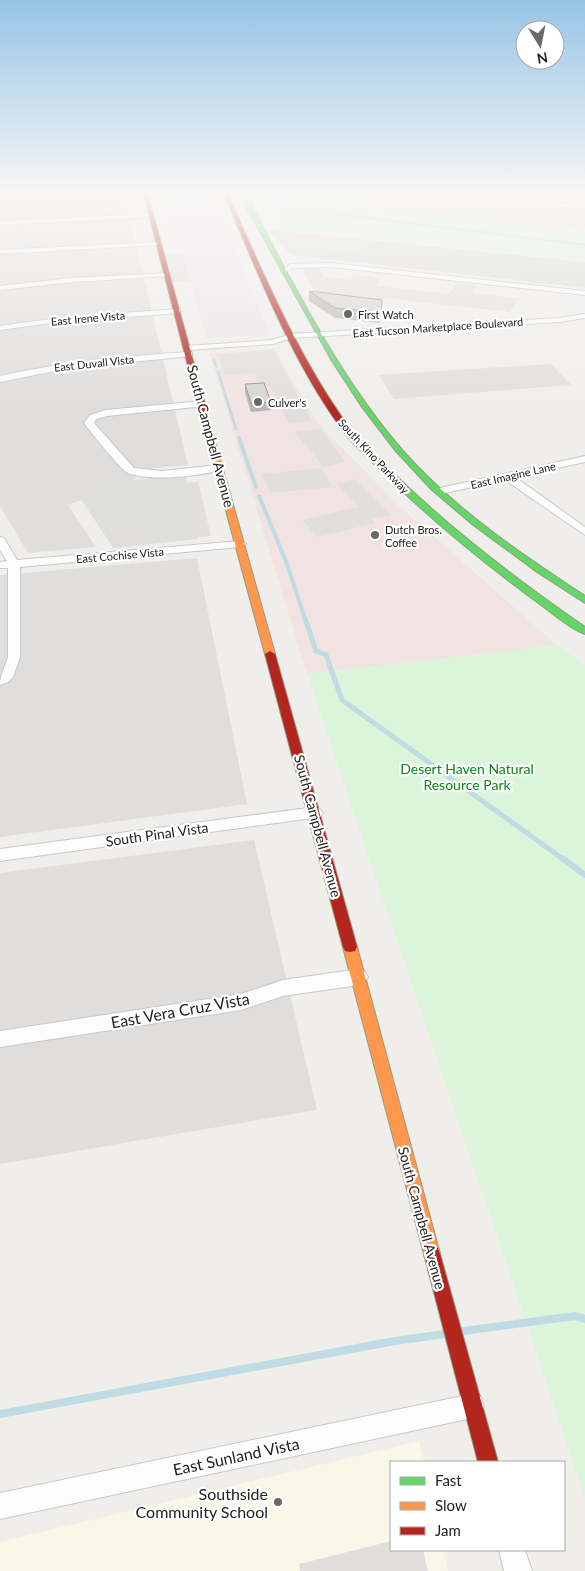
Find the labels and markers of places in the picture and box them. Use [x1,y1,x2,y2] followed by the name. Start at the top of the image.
[342,308,354,320] marker: First Watch
[358,308,414,321] place label: First Watch
[252,396,264,408] marker: Culver's
[268,396,306,409] place label: Culver's
[385,523,442,549] place label: Dutch Bros. Coffee
[369,529,381,541] marker: Dutch Bros. Coffee
[136,1484,268,1521] place label: Southside Community School
[272,1496,284,1508] marker: Southside Community School

